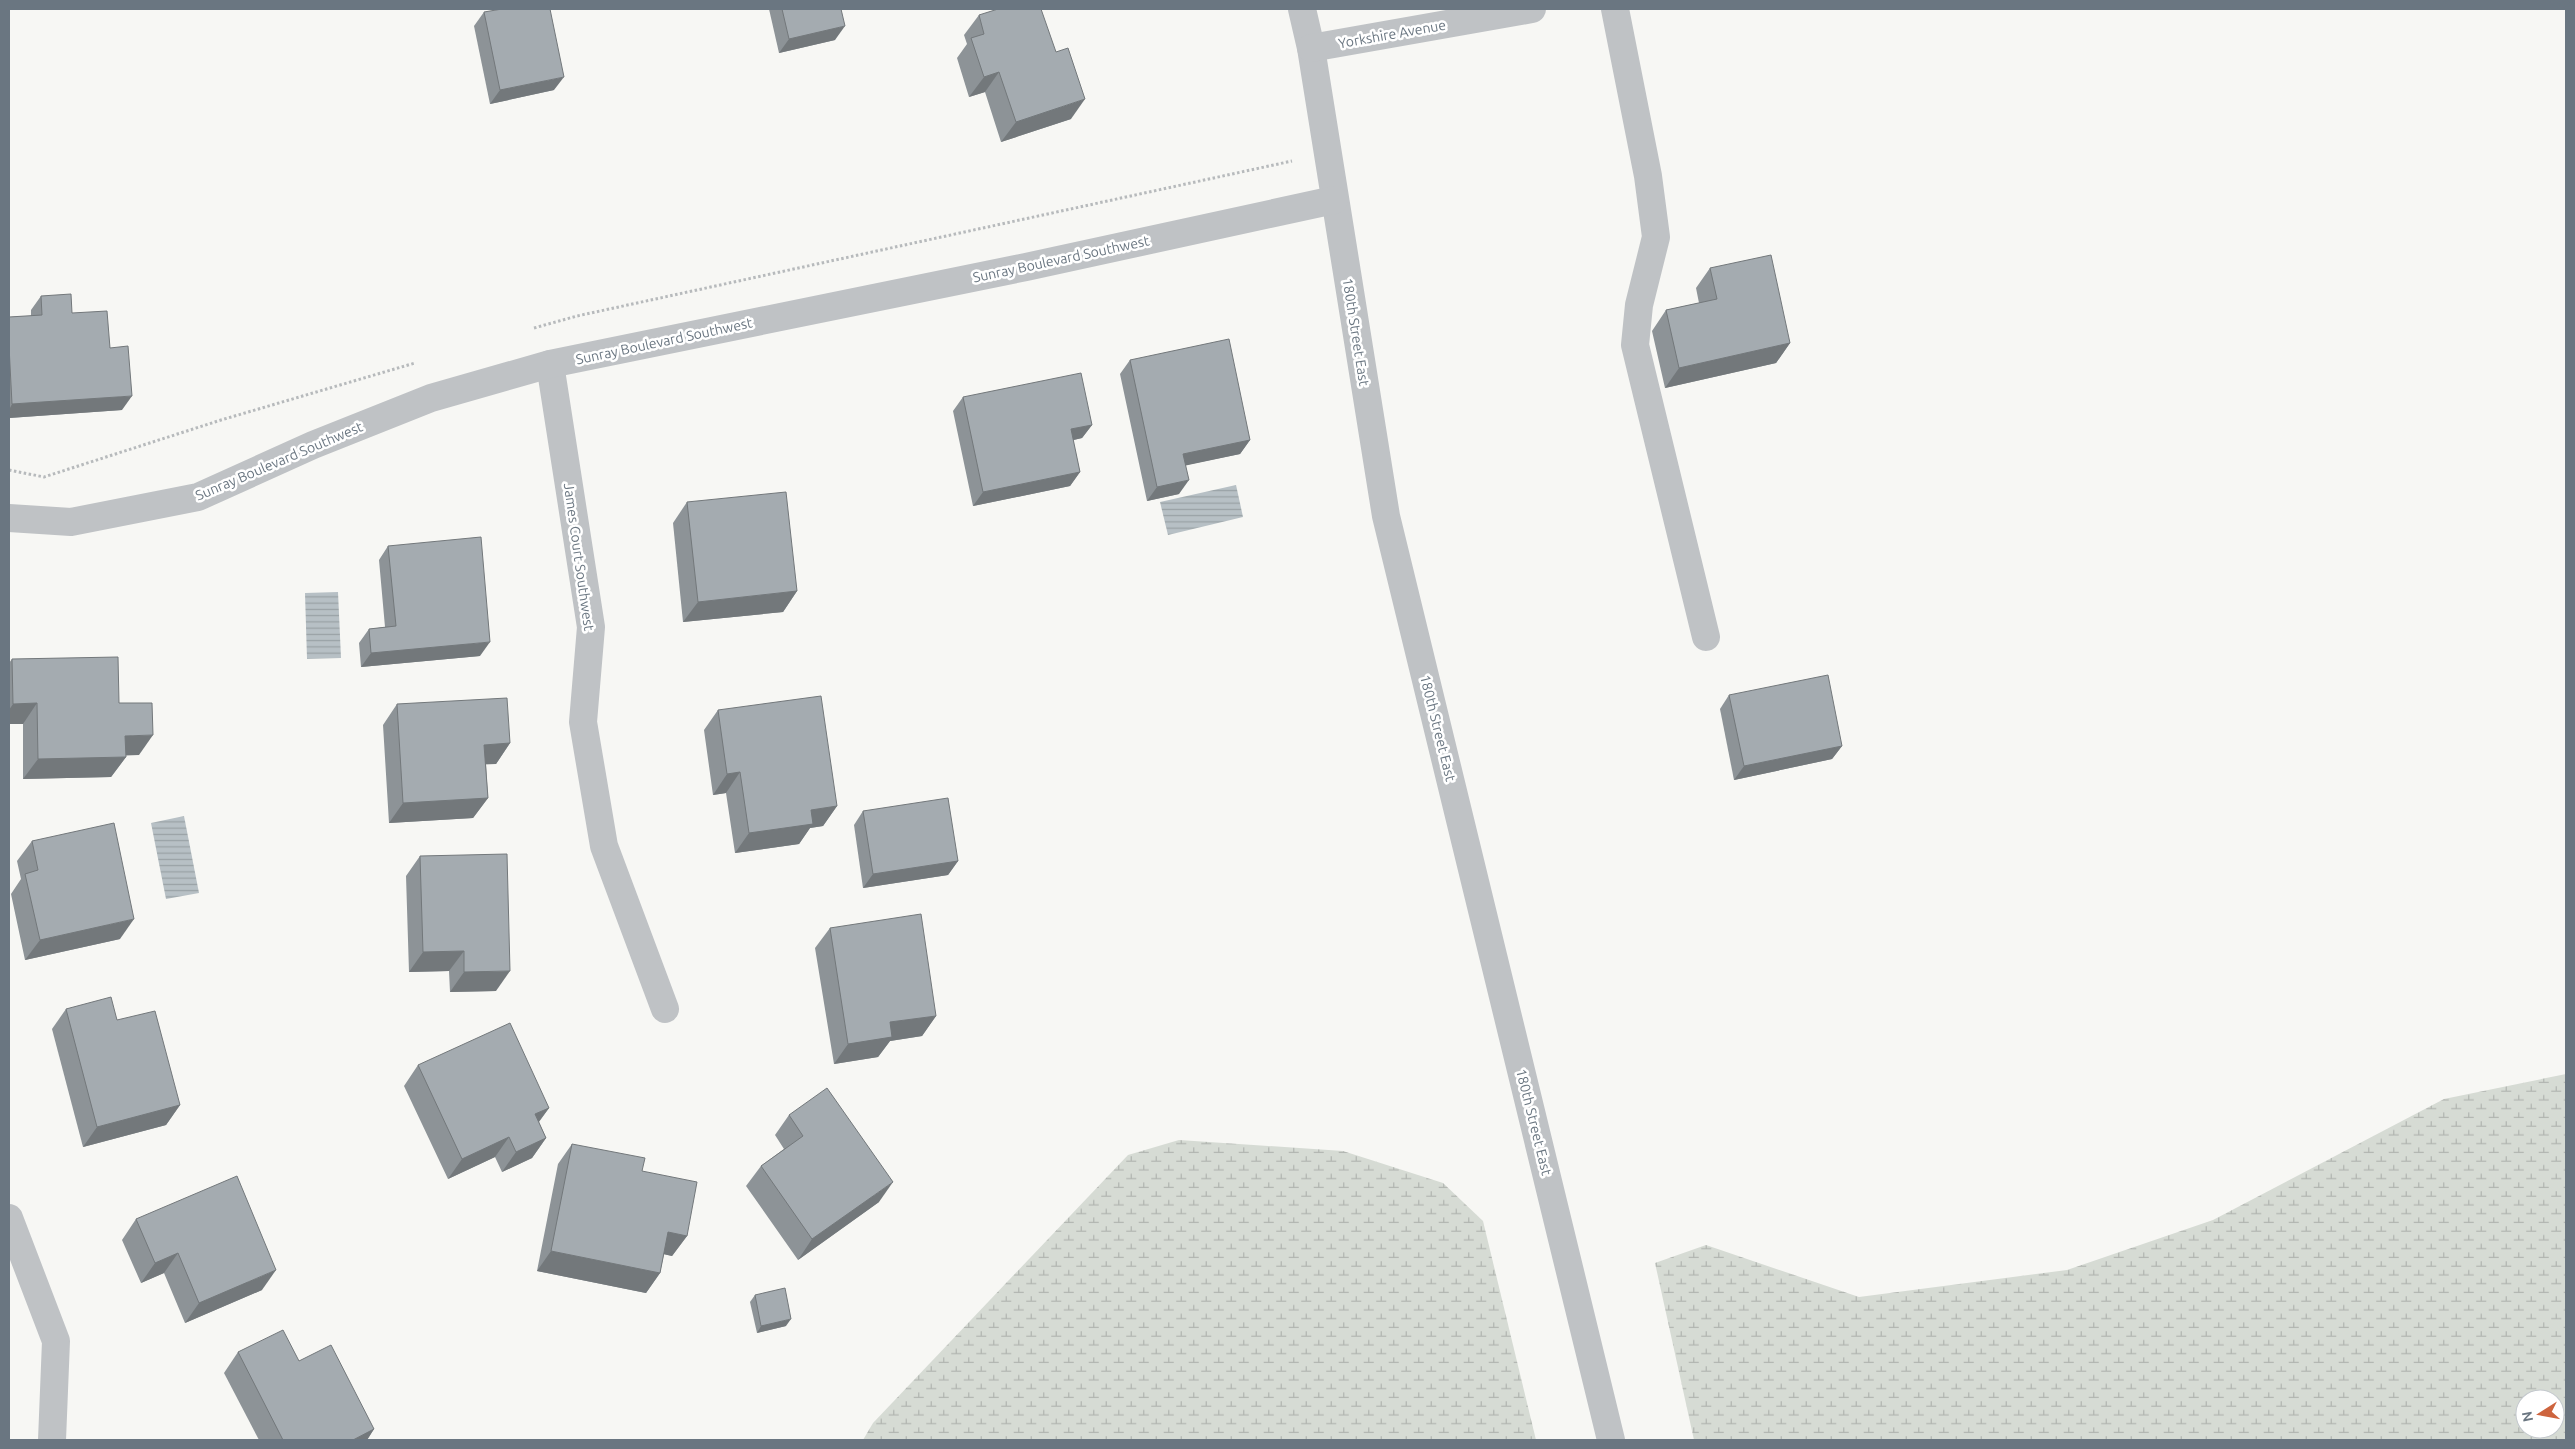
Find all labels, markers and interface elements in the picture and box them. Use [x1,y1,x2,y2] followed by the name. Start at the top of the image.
[1337,17,1447,51] street label: Yorkshire Avenue
[971,232,1151,286] street label: Sunray Boulevard Southwest
[1340,277,1373,388] street label: 180th Street East
[574,314,754,368] street label: Sunray Boulevard Southwest
[193,418,365,504] street label: Sunray Boulevard Southwest
[561,482,597,632] street label: James Court Southwest
[1417,673,1459,783] street label: 180th Street East
[1513,1067,1555,1177] street label: 180th Street East
[2515,1389,2565,1439] north arrow
[2518,1410,2536,1423] text: N

